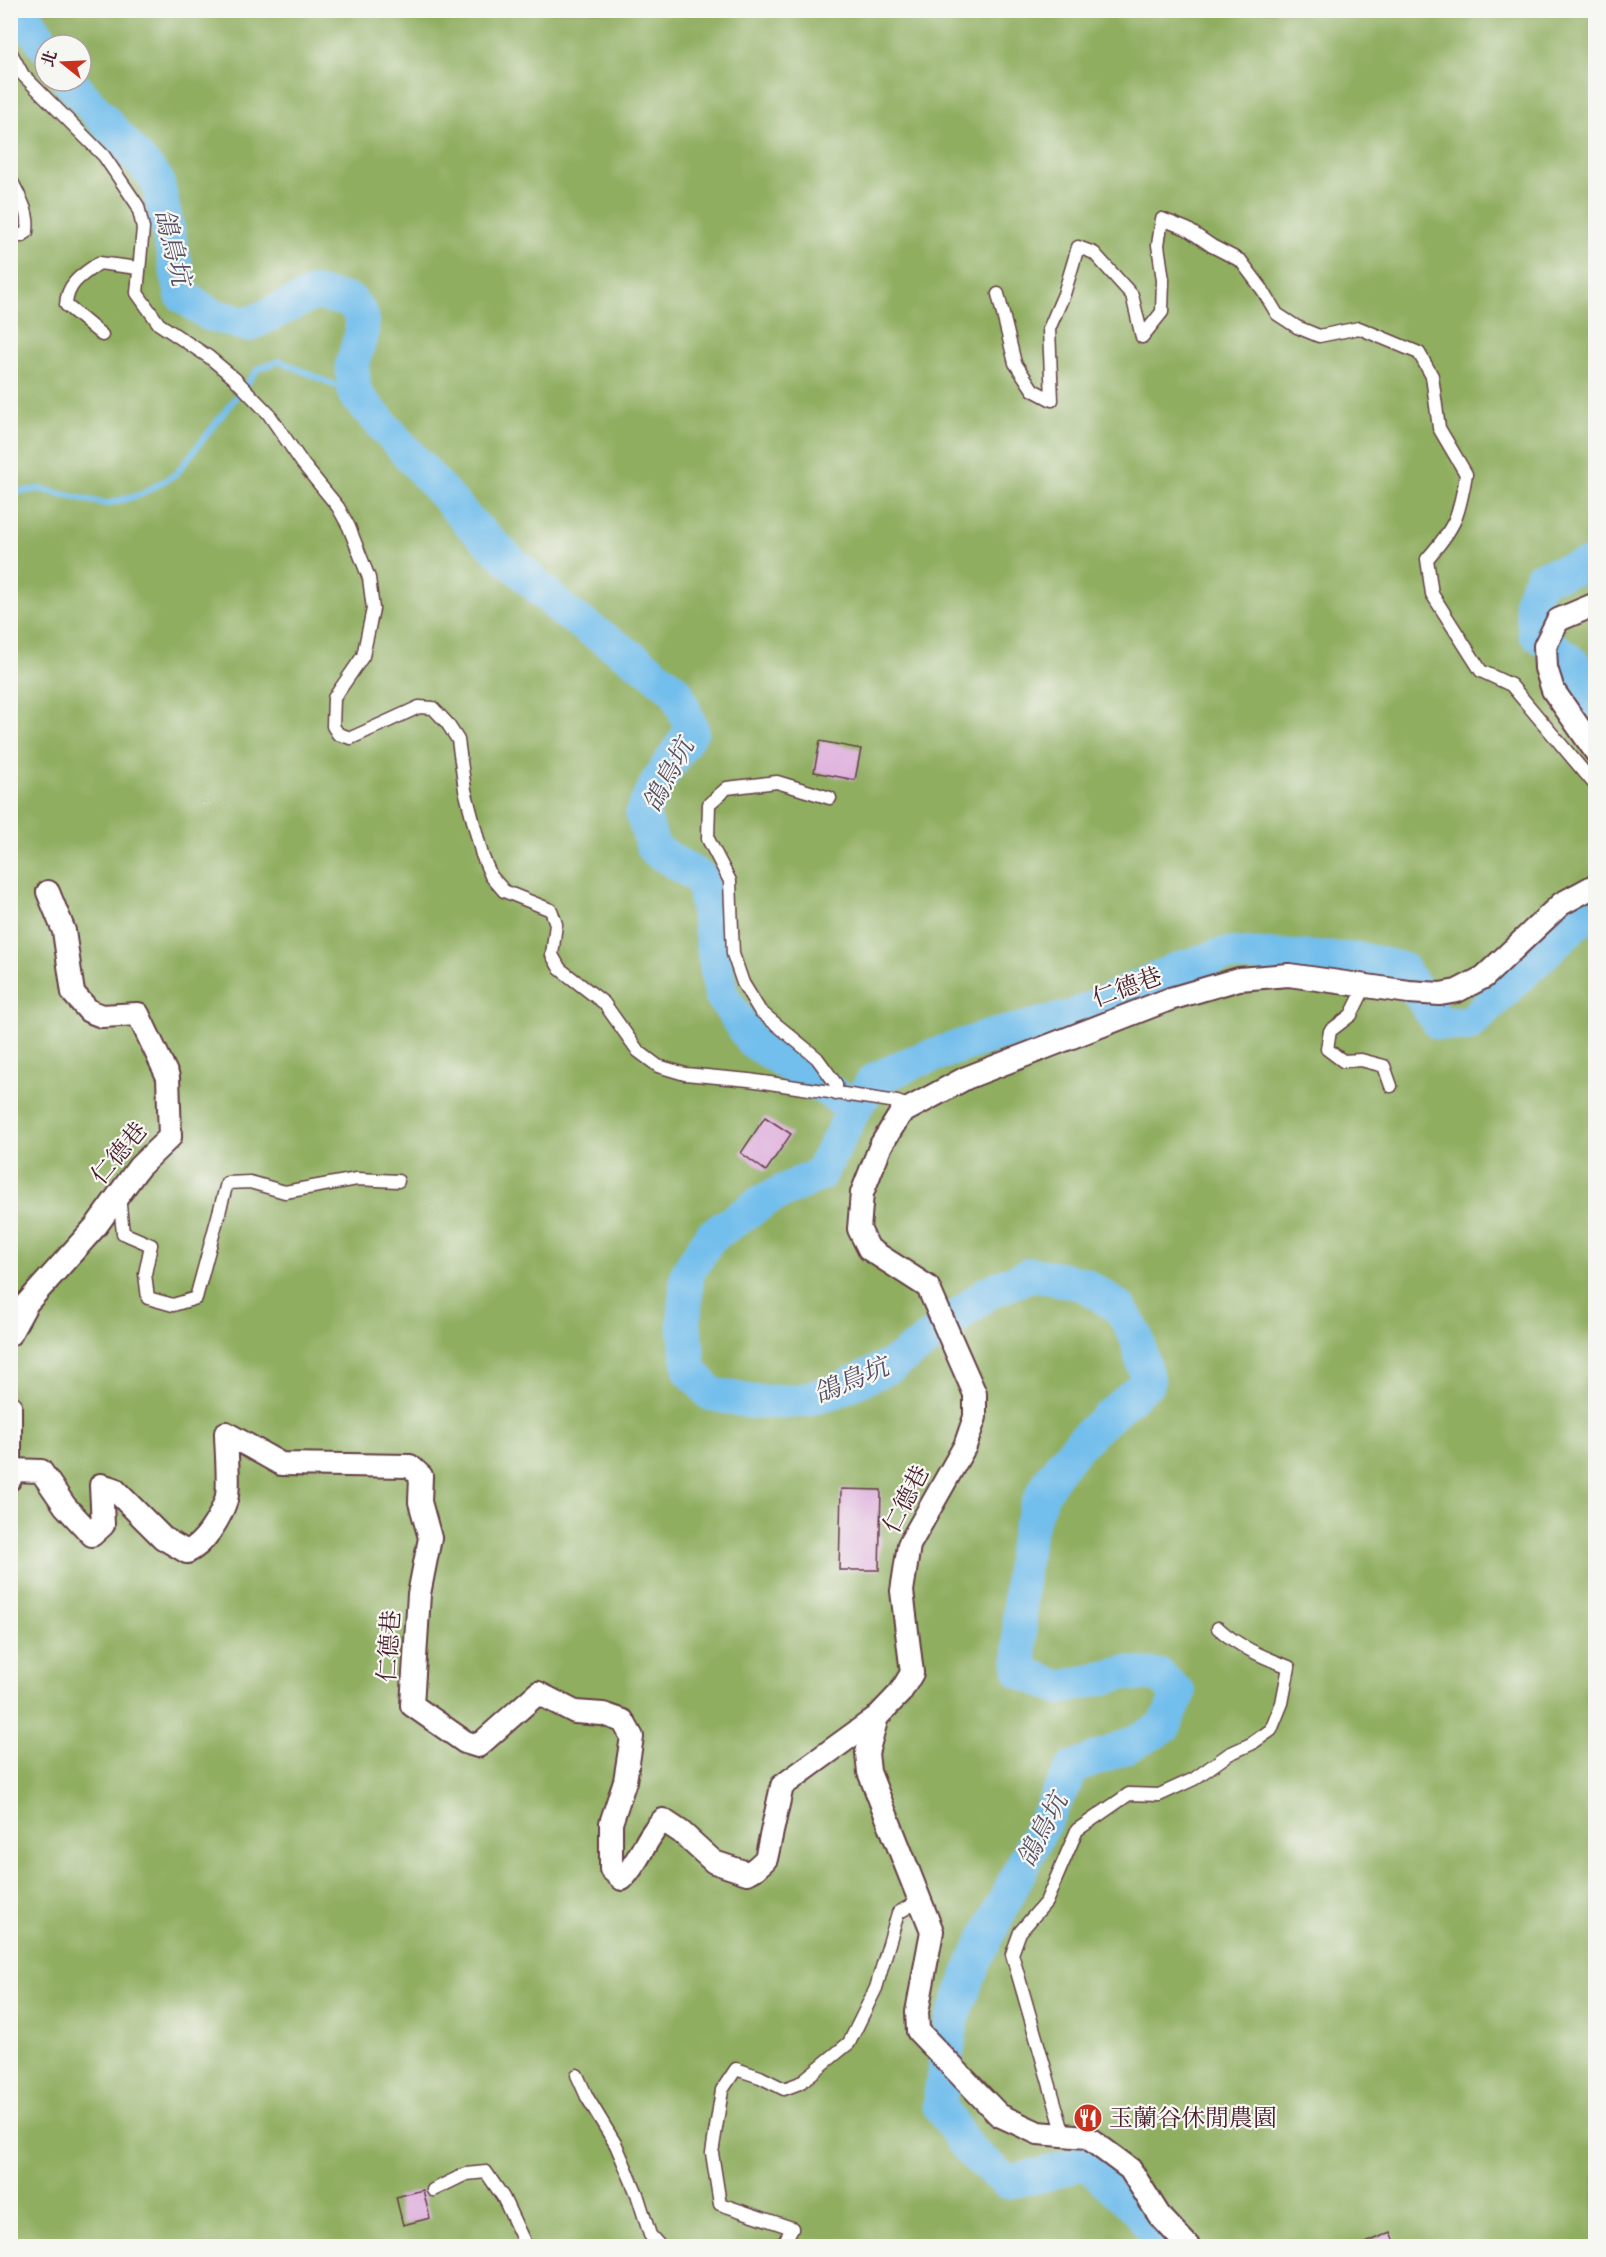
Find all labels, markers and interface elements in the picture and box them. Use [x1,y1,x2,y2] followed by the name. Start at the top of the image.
[33,33,93,93] north arrow
[35,47,63,70] text: 北
[145,204,203,293] water label: 鴿鳥坑
[632,728,705,818] water label: 鴿鳥坑
[1087,958,1167,1015] street label: 仁德巷
[82,1114,155,1192] street label: 仁德巷
[807,1345,898,1413] water label: 鴿鳥坑
[874,1459,937,1539] street label: 仁德巷
[369,1609,408,1683] street label: 仁德巷
[1006,1783,1078,1873] water label: 鴿鳥坑
[1109,2100,1277,2135] place label: 玉蘭谷休閒農園
[1072,2102,1104,2134] restaurant icon: 玉蘭谷休閒農園

